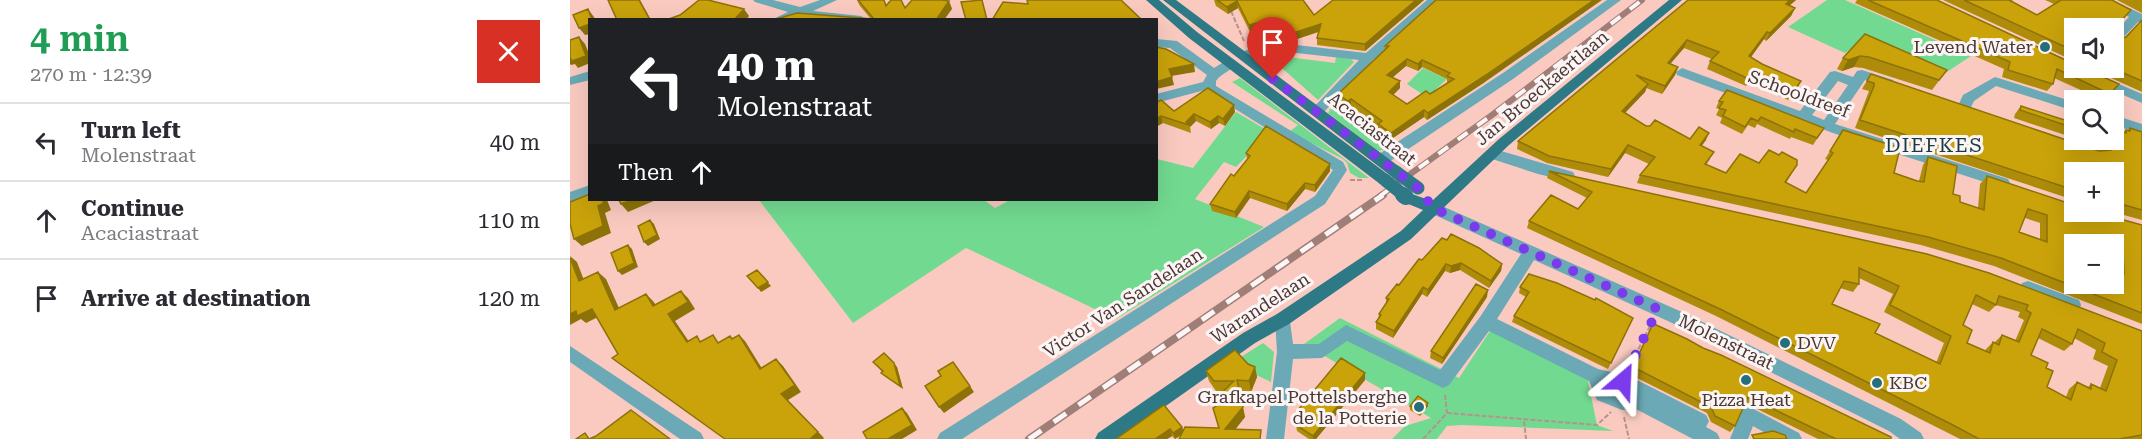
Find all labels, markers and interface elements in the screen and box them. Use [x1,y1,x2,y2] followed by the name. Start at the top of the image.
[1247,17,1298,79] pin
[30,18,129,60] text: 4 min
[2064,18,2124,294] map controls
[2064,18,2124,78] button: sound
[477,20,540,83] button: close
[1256,26,1289,59] icon: arrive
[1471,26,1613,149] street label: Jan Broeckaertlaan
[1914,36,2033,57] place label: Levend Water
[2038,40,2052,54] marker: Levend Water
[717,41,815,90] text: 40 m
[618,42,696,120] icon: left
[30,62,152,86] text: 270 m · 12:39
[1746,65,1854,122] street label: Schooldreef
[1324,88,1421,170] street label: Acaciastraat
[2064,90,2124,150] button: search
[717,91,872,123] text: Molenstraat
[81,118,181,143] text: Turn left
[30,126,63,159] icon: left
[490,130,540,155] text: 40 m
[1885,133,1983,157] district label: DIEFKES
[81,143,196,167] text: Molenstraat
[685,156,718,189] icon: ahead
[618,160,673,185] text: Then
[2064,162,2124,222] button: +
[81,196,184,221] text: Continue
[30,204,63,237] icon: ahead
[477,208,540,233] text: 110 m
[81,221,199,245] text: Acaciastraat
[2064,234,2124,294] button: −
[1039,243,1207,362] street label: Victor Van Sandelaan
[1206,268,1313,347] street label: Warandelaan
[30,282,63,315] icon: arrive
[81,286,310,311] text: Arrive at destination
[477,286,540,311] text: 120 m
[1675,309,1778,374] street label: Molenstraat
[1797,332,1837,353] place label: DVV
[1778,336,1792,350] marker: DVV
[1591,349,1655,413] position arrow
[1889,372,1927,393] place label: KBC
[1739,373,1753,387] marker: Pizza Heat
[1870,376,1884,390] marker: KBC
[1198,386,1407,428] place label: Grafkapel Pottelsberghe de la Potterie
[1701,389,1791,410] place label: Pizza Heat
[1412,400,1426,414] marker: Grafkapel Pottelsberghe de la Potterie

